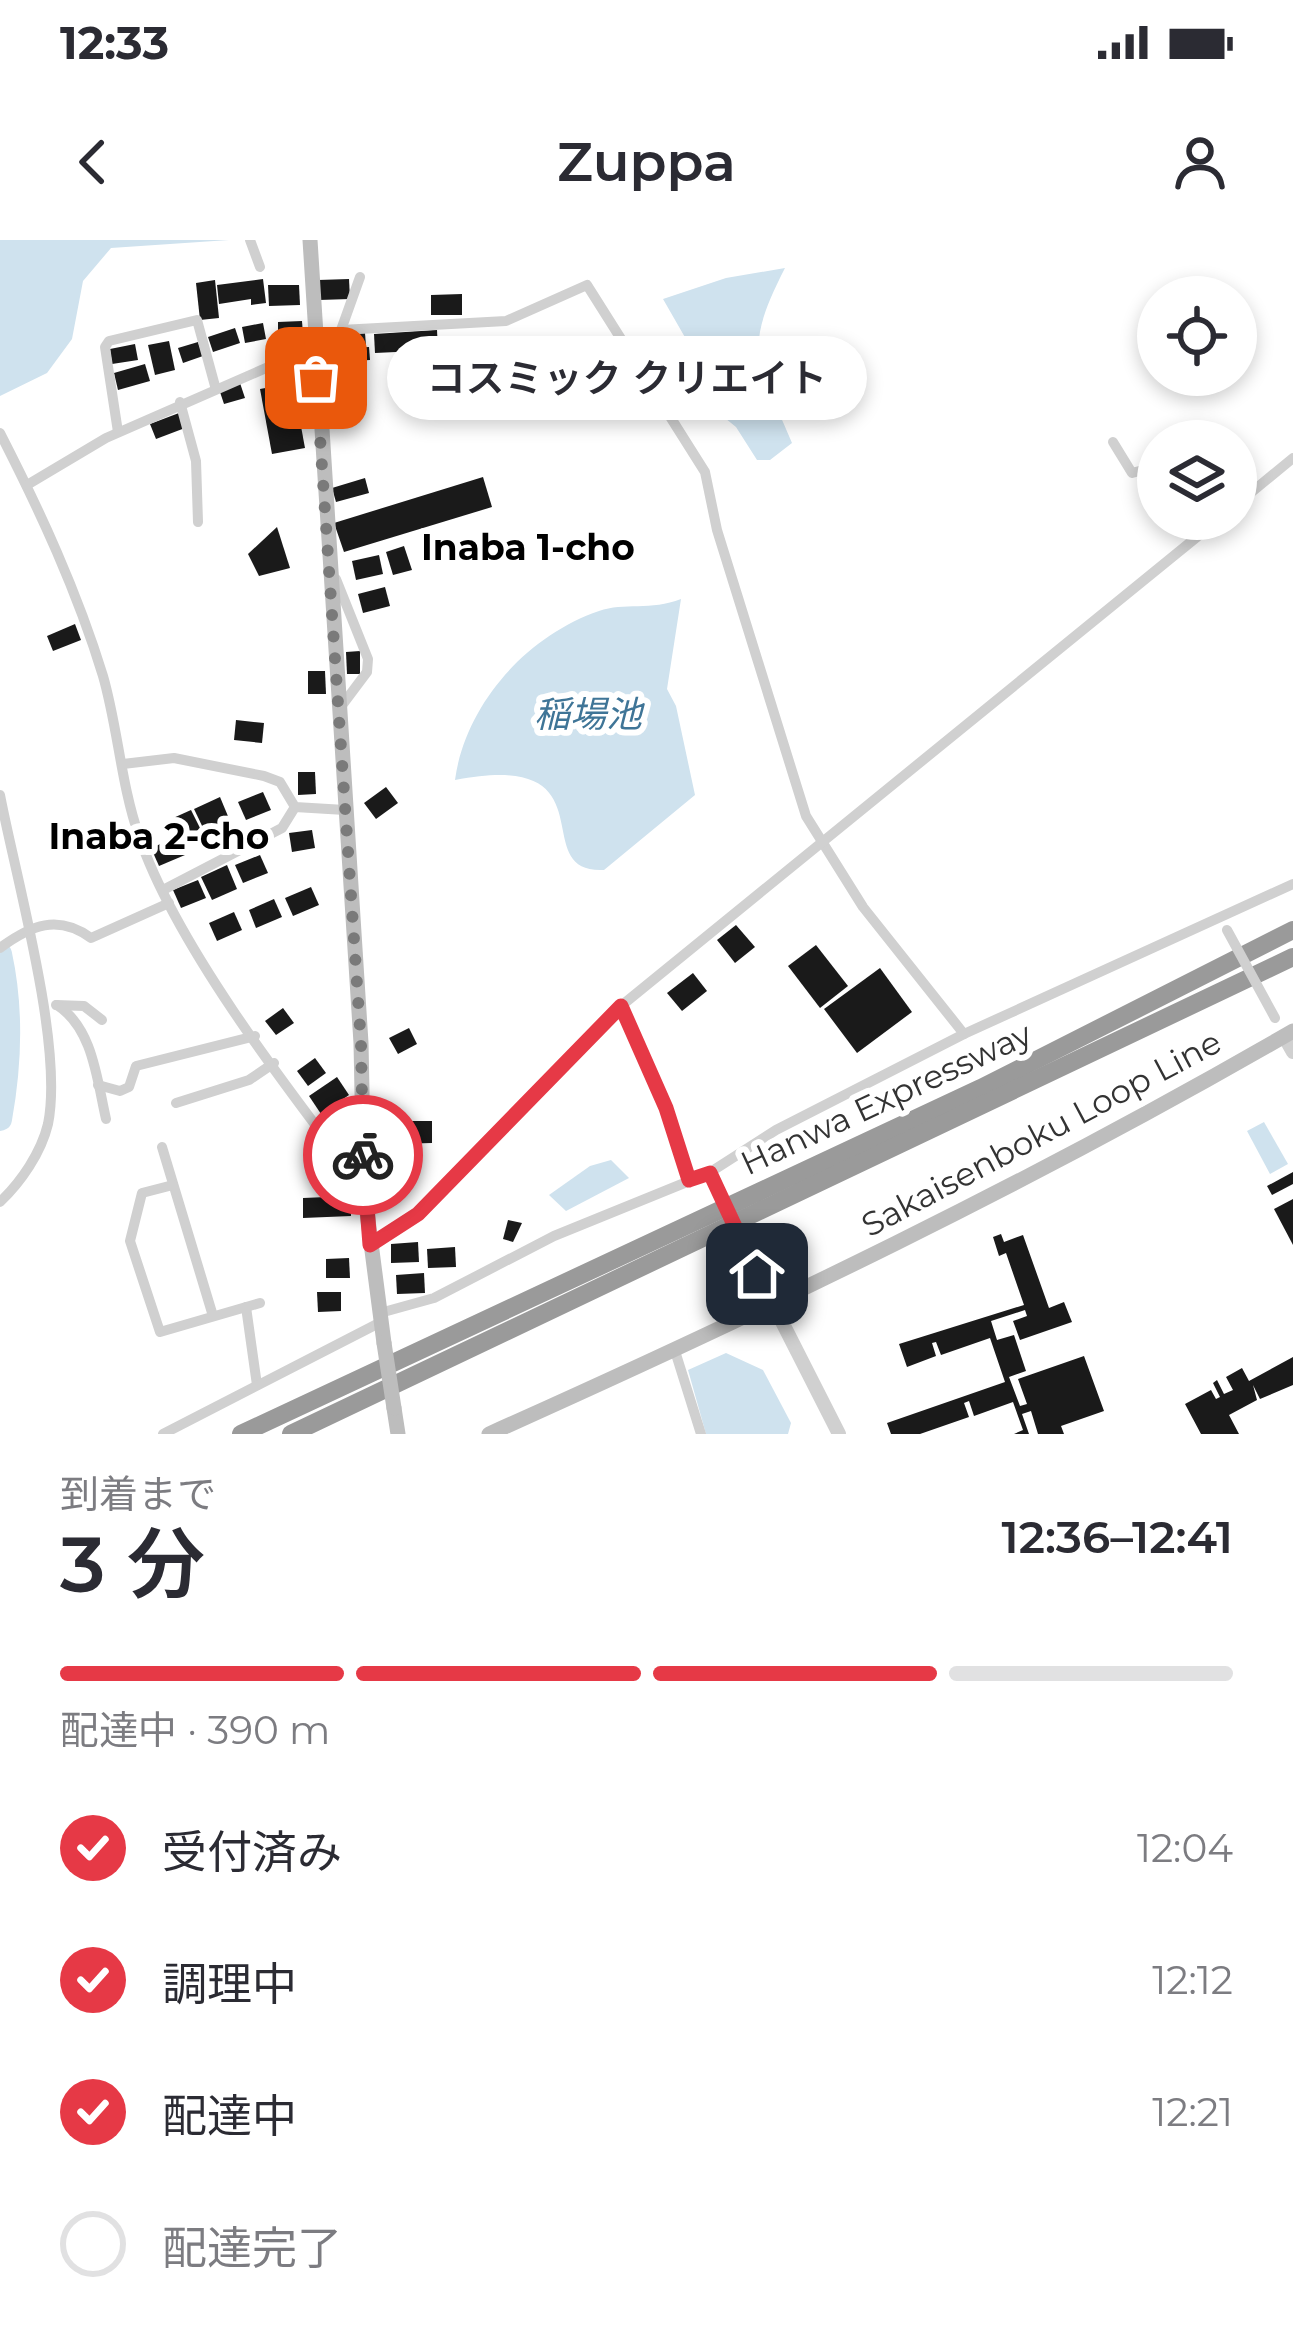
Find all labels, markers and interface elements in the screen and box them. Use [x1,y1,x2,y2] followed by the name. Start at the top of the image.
[60,15,169,70] text: 12:33
[60,129,126,195] icon: back
[557,129,736,195] text: Zuppa
[1167,129,1233,195] icon: person
[1137,276,1257,540] map controls
[1137,276,1257,396] button: locate
[265,327,367,429] pin
[388,336,868,420] callout: コスミック クリエイト
[283,345,349,411] icon: bag
[427,354,827,402] text: コスミック クリエイト
[1137,420,1257,540] button: layers
[421,525,635,569] district label: Inaba 1-cho
[534,692,645,736] water label: 稲場池
[49,814,269,858] district label: Inaba 2-cho
[734,1013,1038,1183] street label: Hanwa Expressway
[854,1021,1228,1245] street label: Sakaisenboku Loop Line
[303,1095,423,1215] courier
[330,1122,396,1188] icon: bike
[706,1223,808,1325] pin
[724,1241,790,1307] icon: home
[60,1470,216,1518] text: 到着まで
[1002,1509,1233,1564] text: 12:36–12:41
[60,1516,205,1612] text: 3 分
[60,1706,330,1754] text: 配達中 · 390 m
[60,1815,126,1881] icon: check
[162,1824,342,1879] text: 受付済み
[1137,1824,1233,1872] text: 12:04
[60,1947,126,2013] icon: check
[162,1956,297,2011] text: 調理中
[1152,1956,1233,2004] text: 12:12
[60,2079,126,2145] icon: check
[162,2088,297,2143] text: 配達中
[1152,2088,1233,2136] text: 12:21
[162,2220,342,2275] text: 配達完了

